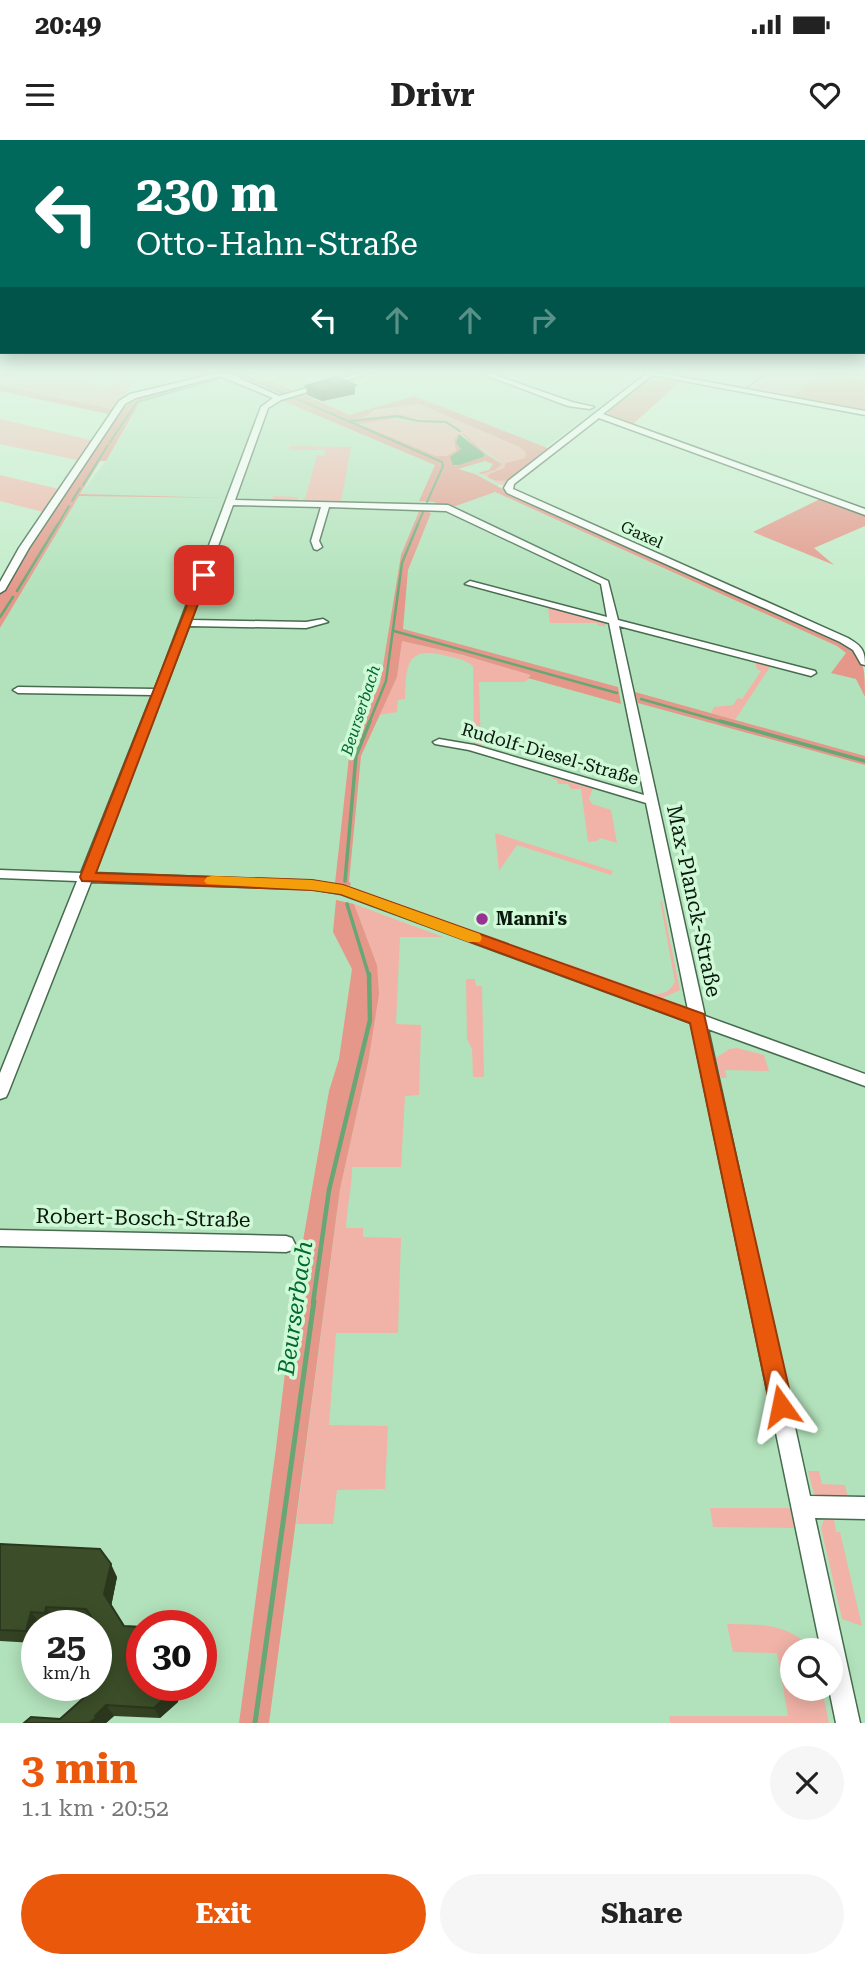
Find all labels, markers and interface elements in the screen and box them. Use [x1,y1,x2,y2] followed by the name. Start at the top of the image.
[35,10,101,40] text: 20:49
[21,76,59,114] icon: menu
[390,76,475,114] text: Drivr
[806,76,844,114] icon: heart
[136,166,278,223] text: 230 m
[21,168,112,259] icon: left
[136,225,418,263] text: Otto-Hahn-Straße
[305,301,343,339] icon: left
[378,301,416,339] icon: ahead
[451,301,489,339] icon: ahead
[524,301,562,339] icon: right
[618,517,666,552] street label: Gaxel
[174,545,234,605] pin
[185,556,223,594] icon: arrive
[337,662,384,759] water label: Beurserbach
[459,718,641,789] street label: Rudolf-Diesel-Straße
[662,803,726,999] street label: Max-Planck-Straße
[496,908,567,929] place label: Manni's
[474,911,490,927] marker: Manni's
[35,1204,251,1232] street label: Robert-Bosch-Straße
[273,1239,318,1378] water label: Beurserbach
[744,1369,818,1443] position arrow
[126,1610,217,1701] speed limit sign: 30
[47,1626,86,1667] text: 25
[780,1638,843,1701] map controls
[780,1638,843,1701] button: search
[42,1662,91,1683] text: km/h
[21,1744,138,1793] text: 3 min
[770,1746,844,1820] button: close
[21,1795,169,1822] text: 1.1 km · 20:52
[21,1874,426,1954] button: Exit
[440,1874,844,1954] button: Share

